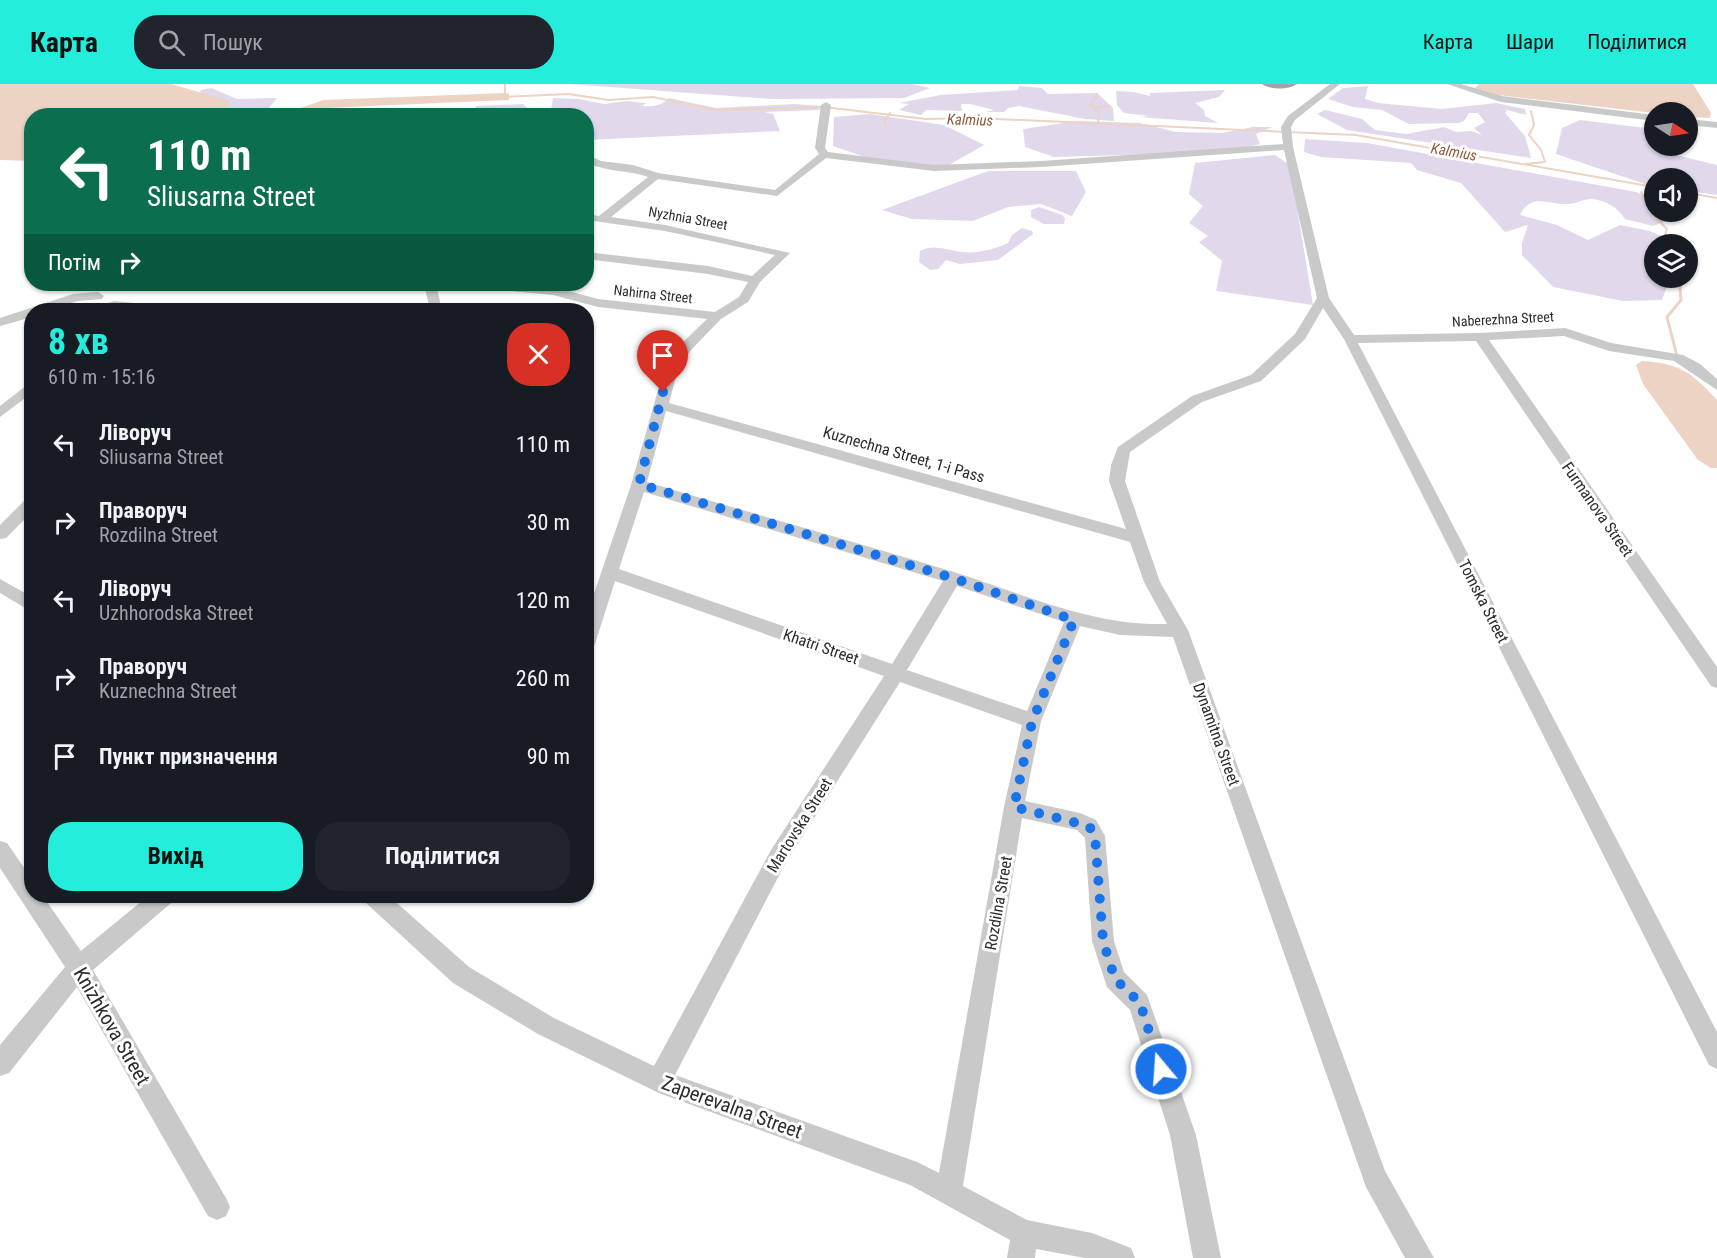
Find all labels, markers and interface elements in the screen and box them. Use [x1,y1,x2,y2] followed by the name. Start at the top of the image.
[134,15,554,69] search box
[30,26,98,59] text: Карта
[155,26,188,59] icon: search
[203,30,263,55] text: Пошук
[1423,30,1473,54] text: Карта
[1506,30,1554,54] text: Шари
[1587,30,1687,54] text: Поділитися
[1644,102,1698,156] north arrow
[1644,102,1698,288] map controls
[947,110,994,130] water label: Kalmius
[147,131,252,180] text: 110 m
[48,132,126,210] icon: left
[1430,139,1479,165] water label: Kalmius
[1644,168,1698,222] button: sound
[147,181,315,213] text: Sliusarna Street
[647,203,729,233] street label: Nyzhnia Street
[1644,234,1698,288] button: layers
[113,246,146,279] icon: right
[48,250,101,275] text: Потім
[613,282,693,306] street label: Nahirna Street
[1452,308,1554,330] street label: Naberezhna Street
[48,321,109,363] text: 8 хв
[507,323,570,386] button: close
[637,330,688,392] pin
[646,339,679,372] icon: arrive
[48,365,155,389] text: 610 m · 15:16
[99,420,171,445] text: Ліворуч
[821,422,987,487] street label: Kuznechna Street, 1-i Pass
[48,428,81,461] icon: left
[516,432,570,457] text: 110 m
[99,445,224,469] text: Sliusarna Street
[1558,458,1637,560] street label: Furmanova Street
[99,498,187,523] text: Праворуч
[48,506,81,539] icon: right
[527,510,570,535] text: 30 m
[99,523,218,547] text: Rozdilna Street
[1454,556,1513,646] street label: Tomska Street
[99,576,171,601] text: Ліворуч
[48,584,81,617] icon: left
[516,588,570,613] text: 120 m
[99,601,253,625] text: Uzhhorodska Street
[781,625,861,668] street label: Khatri Street
[99,654,187,679] text: Праворуч
[48,662,81,695] icon: right
[516,666,570,691] text: 260 m
[99,679,237,703] text: Kuznechna Street
[1189,680,1244,789] street label: Dynamitna Street
[48,740,81,773] icon: arrive
[99,744,278,769] text: Пункт призначення
[527,744,570,769] text: 90 m
[763,774,836,876] street label: Martovska Street
[48,822,303,891] button: Вихід
[315,822,570,891] button: Поділитися
[981,854,1016,952] street label: Rozdilna Street
[69,963,155,1089] street label: Knizhkova Street
[1129,1037,1193,1101] position arrow
[658,1070,806,1144] street label: Zaperevalna Street

